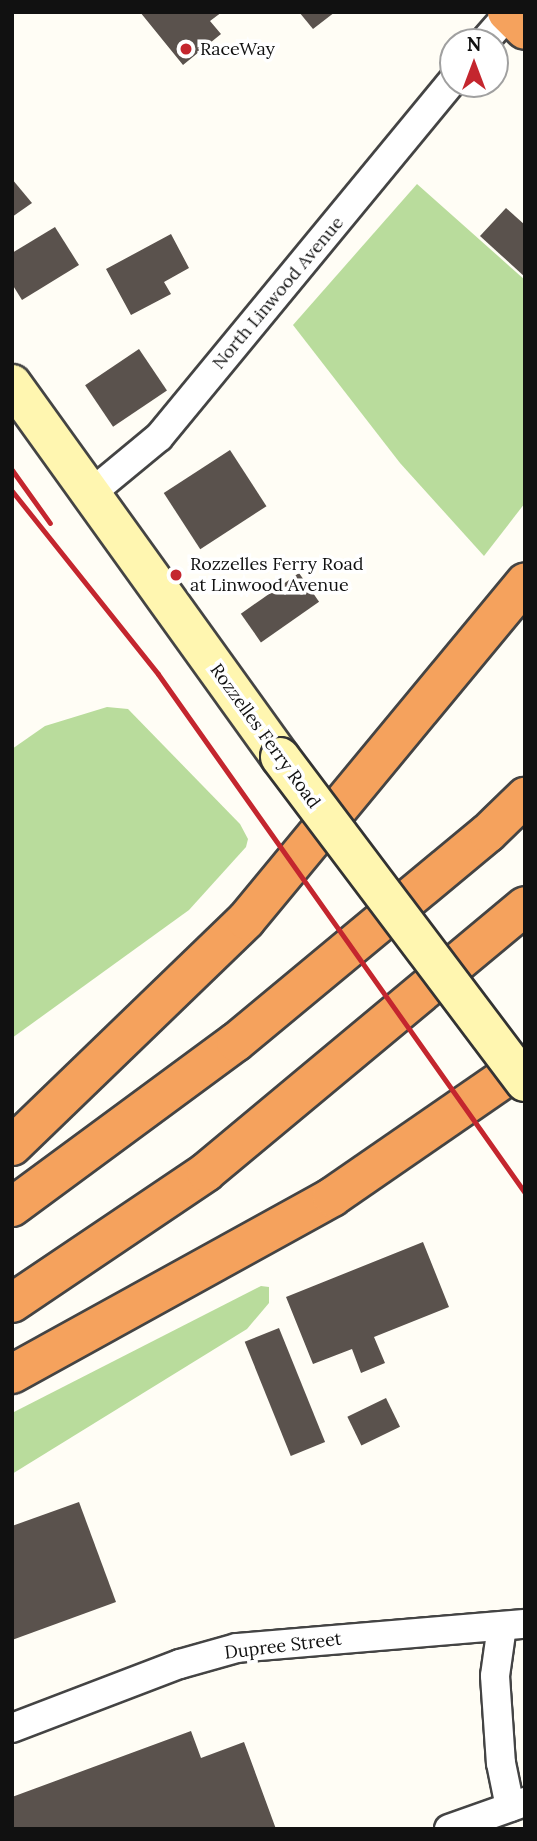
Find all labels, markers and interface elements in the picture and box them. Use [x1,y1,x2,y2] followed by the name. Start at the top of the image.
[439,28,509,98] north arrow
[467,32,481,56] text: N
[200,38,275,60] place label: RaceWay
[178,41,194,57] marker: RaceWay
[208,212,348,374] street label: North Linwood Avenue
[190,554,364,596] place label: Rozzelles Ferry Road at Linwood Avenue
[168,567,184,583] marker: Rozzelles Ferry Road at Linwood Avenue
[205,659,325,813] street label: Rozzelles Ferry Road
[223,1628,343,1664] street label: Dupree Street

